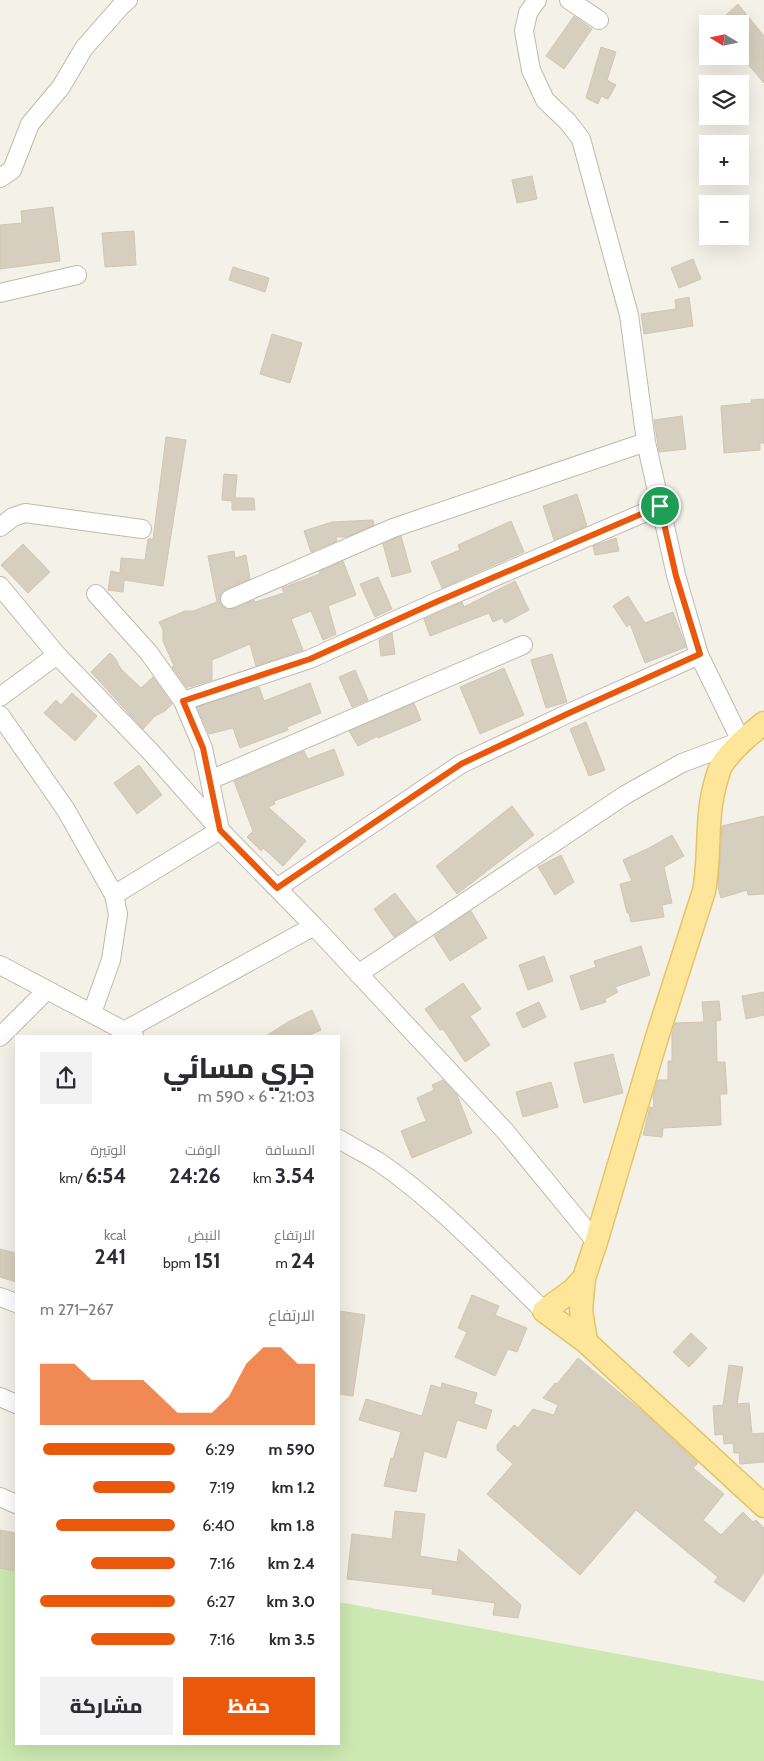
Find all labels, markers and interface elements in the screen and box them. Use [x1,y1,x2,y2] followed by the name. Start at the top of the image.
[699,15,749,65] north arrow
[699,15,749,245] map controls
[699,75,749,125] button: layers
[699,135,749,185] button: +
[699,195,749,245] button: −
[639,485,681,527] pin
[646,492,674,520] icon: arrive
[163,1051,315,1085] text: جري مسائي
[40,1052,92,1104] button: share
[198,1087,315,1106] text: 21:03 · 6 × 590 m
[90,1141,126,1159] text: الوتيرة
[185,1141,221,1159] text: الوقت
[265,1141,315,1159] text: المسافة
[86,1163,126,1188] text: 6:54
[169,1163,221,1188] text: 24:26
[275,1163,315,1188] text: 3.54
[59,1169,86,1187] text: /km
[253,1169,275,1187] text: km
[104,1226,126,1244] text: kcal
[188,1226,221,1244] text: النبض
[274,1226,315,1244] text: الارتفاع
[95,1244,126,1269] text: 241
[194,1248,221,1273] text: 151
[291,1248,315,1273] text: 24
[163,1254,194,1272] text: bpm
[275,1254,291,1272] text: m
[40,1300,113,1319] text: 267–271 m
[268,1306,315,1325] text: الارتفاع
[205,1440,235,1459] text: 6:29
[269,1440,315,1459] text: 590 m
[209,1478,235,1497] text: 7:19
[272,1478,315,1497] text: 1.2 km
[202,1516,235,1535] text: 6:40
[271,1516,315,1535] text: 1.8 km
[209,1554,235,1573] text: 7:16
[268,1554,315,1573] text: 2.4 km
[206,1592,235,1611] text: 6:27
[266,1592,315,1611] text: 3.0 km
[209,1630,235,1649] text: 7:16
[269,1630,315,1649] text: 3.5 km
[40,1677,173,1735] button: مشاركة
[183,1677,315,1735] button: حفظ

